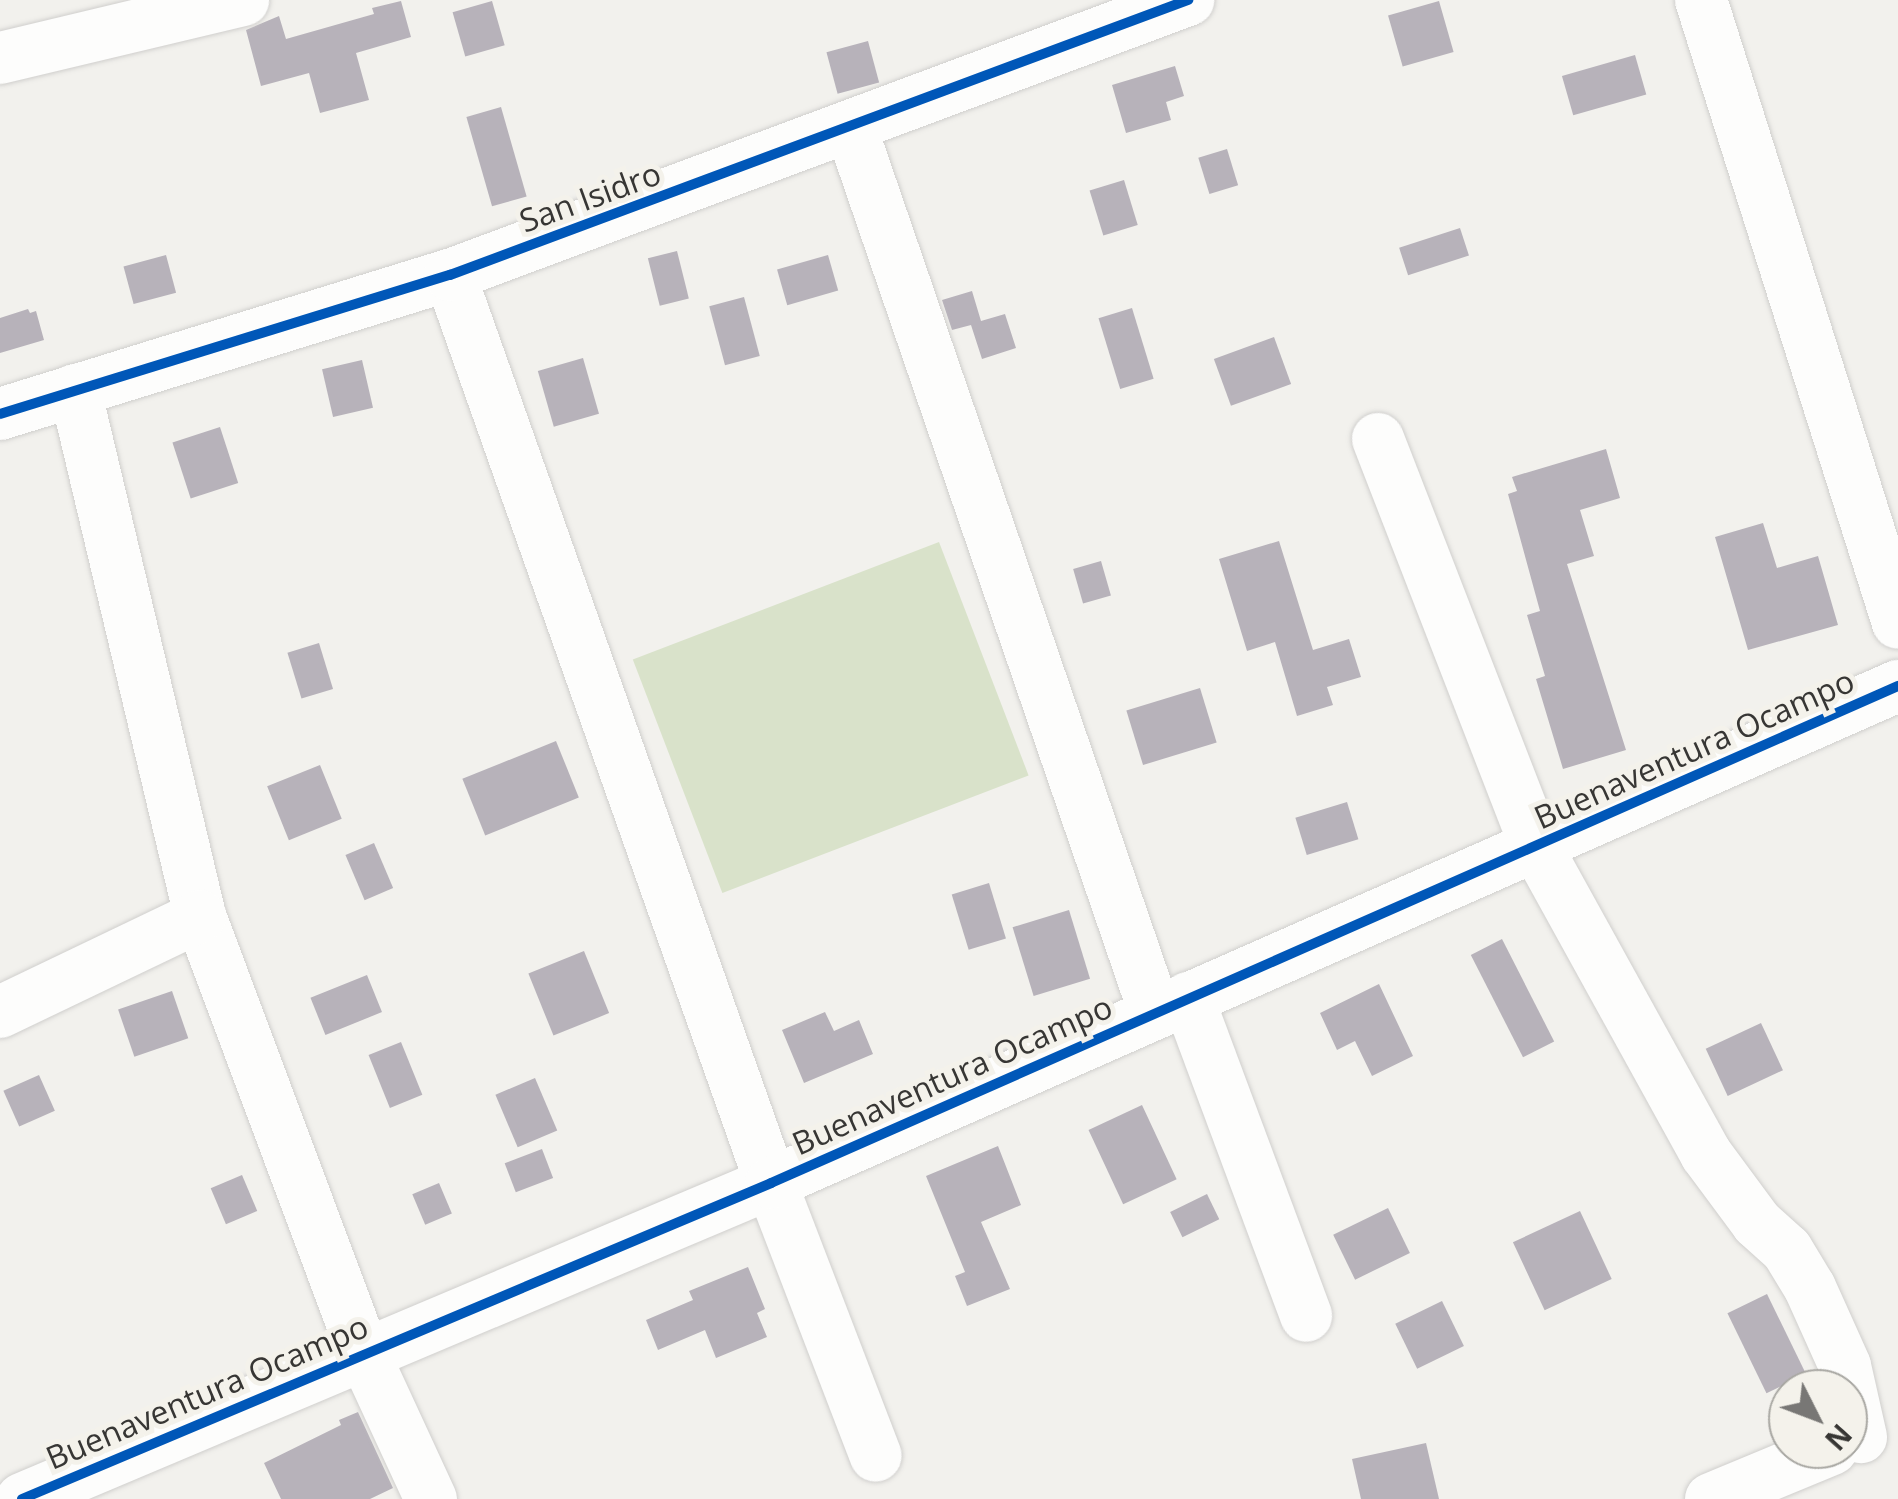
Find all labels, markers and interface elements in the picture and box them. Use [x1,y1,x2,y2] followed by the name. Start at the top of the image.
[514,154,666,240] street label: San Isidro
[1528,661,1860,837] street label: Buenaventura Ocampo
[786,987,1118,1163] street label: Buenaventura Ocampo
[40,1307,374,1477] street label: Buenaventura Ocampo
[1768,1369,1868,1469] north arrow
[1817,1417,1861,1459] text: N

